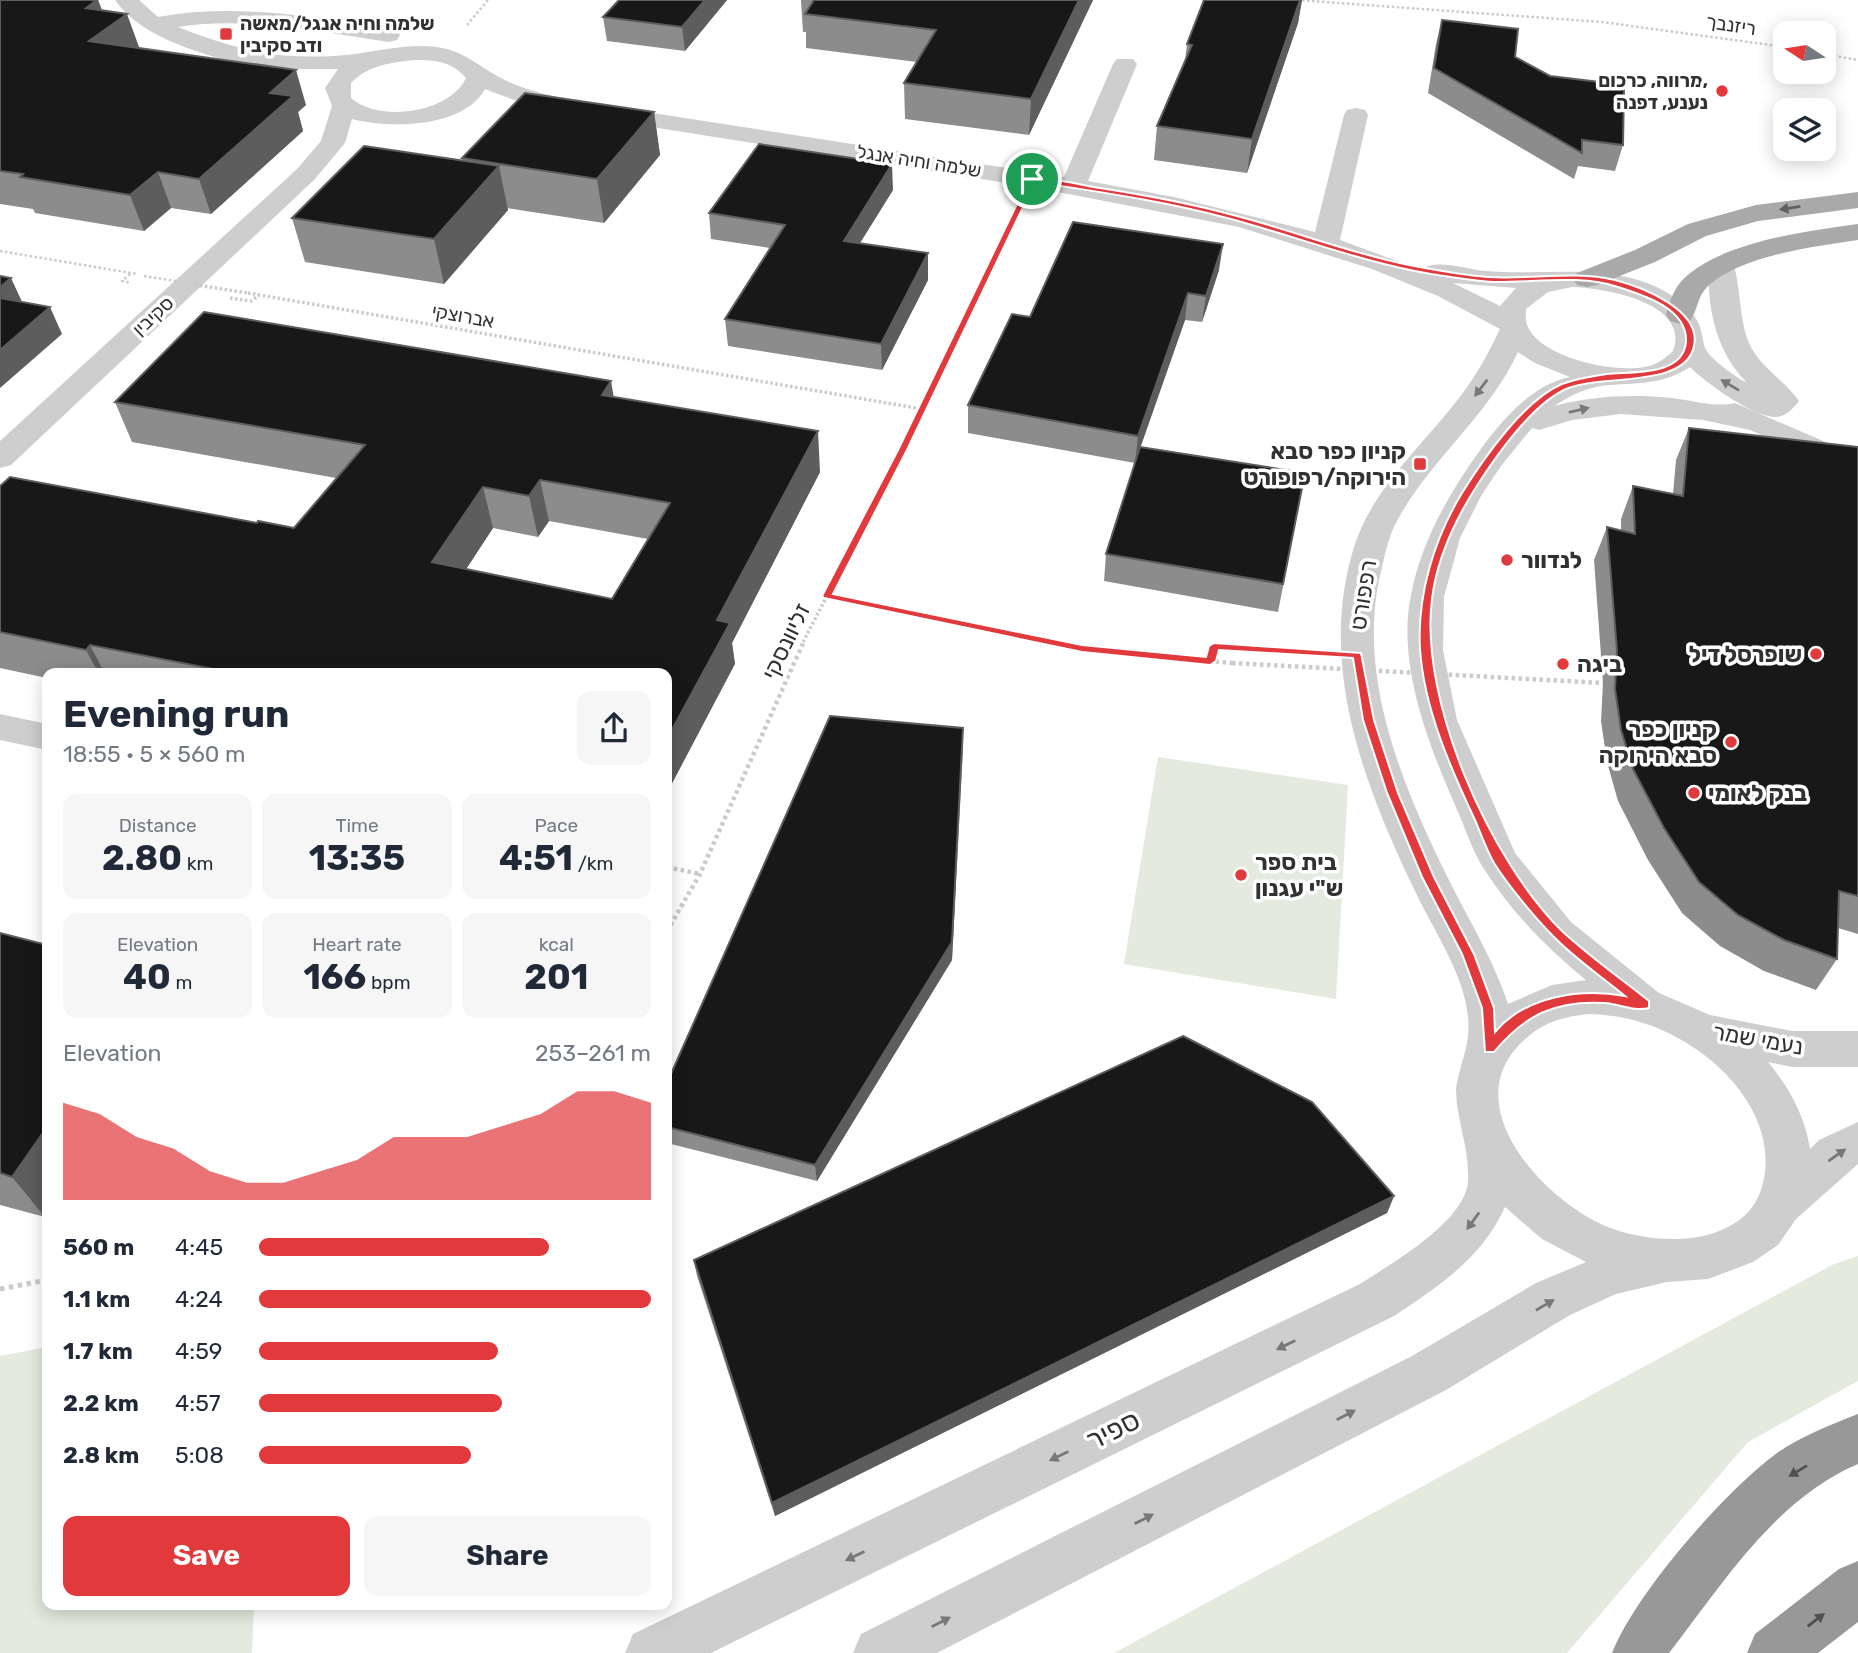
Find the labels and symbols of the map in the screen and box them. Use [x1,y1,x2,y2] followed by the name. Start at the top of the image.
[1704,10,1758,40] street label: ריזנבך
[240,12,435,57] place label: שלמה וחיה אנגל/מאשה ודב סקיבין
[1773,21,1836,84] north arrow
[218,26,234,42] marker: שלמה וחיה אנגל/מאשה ודב סקיבין
[1598,69,1708,114] place label: מרווה, כרכום, נענע, דפנה
[1714,83,1730,99] marker: מרווה, כרכום, נענע, דפנה
[855,140,983,182] street label: שלמה וחיה אנגל
[1002,149,1062,209] pin
[1779,203,1801,214] one-way arrow
[128,291,178,341] street label: סקיבין
[430,299,496,333] street label: אברוצקי
[1474,379,1488,397] one-way arrow
[1720,379,1739,391] one-way arrow
[1568,404,1590,415] one-way arrow
[1243,437,1406,491] place label: קניון כפר סבא הירוקה/רפופורט
[1412,456,1428,472] marker: קניון כפר סבא הירוקה/רפופורט
[1521,546,1582,574] place label: לנדוור
[1499,552,1515,568] marker: לנדוור
[1344,558,1382,632] street label: רפפורט
[756,598,816,684] street label: זליוונסקי
[1689,640,1802,668] place label: שופרסל דיל
[1808,646,1824,662] marker: שופרסל דיל
[1577,650,1622,678] place label: ביגה
[1555,656,1571,672] marker: ביגה
[1599,715,1717,769] place label: קניון כפר סבא הירוקה
[1723,734,1739,750] marker: קניון כפר סבא הירוקה
[1708,779,1807,807] place label: בנק לאומי
[1686,785,1702,801] marker: בנק לאומי
[1255,848,1343,902] place label: בית ספר ש"י עגנון
[1233,867,1249,883] marker: בית ספר ש"י עגנון
[1711,1017,1805,1061] street label: נעמי שמר
[1828,1148,1846,1162] one-way arrow
[1466,1211,1480,1230] one-way arrow
[1535,1298,1554,1311] one-way arrow
[1276,1339,1296,1351] one-way arrow
[1081,1403,1145,1457] street label: ספיר
[1336,1410,1356,1421] one-way arrow
[1049,1450,1069,1462] one-way arrow
[1788,1464,1807,1477] one-way arrow
[1134,1513,1154,1525] one-way arrow
[845,1550,865,1562] one-way arrow
[1807,1614,1825,1628] one-way arrow
[931,1616,951,1628] one-way arrow

